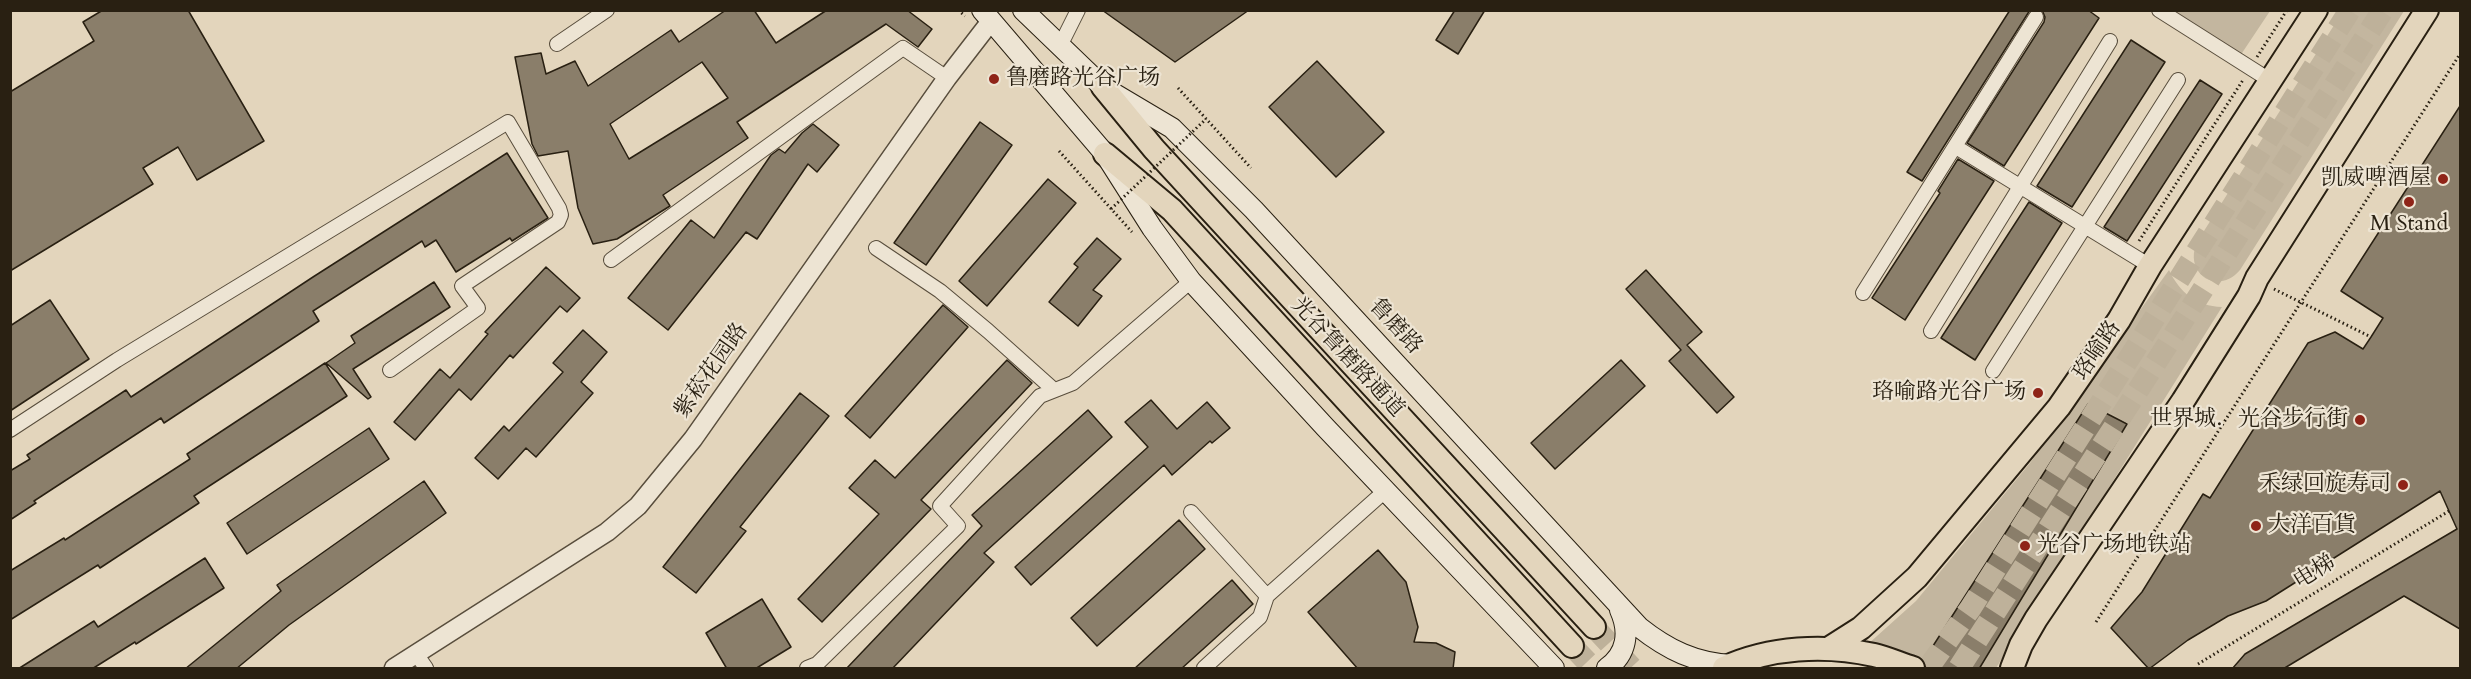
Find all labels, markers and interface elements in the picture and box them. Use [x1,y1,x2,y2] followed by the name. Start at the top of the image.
[1006,66,1160,92] place label: 鲁磨路光谷广场
[987,72,1001,86] marker: 鲁磨路光谷广场
[2321,166,2431,192] place label: 凯威啤酒屋
[2436,172,2450,186] marker: 凯威啤酒屋
[2402,195,2416,209] marker: M Stand
[2370,212,2448,238] place label: M Stand
[1285,293,1409,423] street label: 光谷鲁磨路通道
[1363,294,1427,360] street label: 鲁磨路
[2069,316,2127,386] street label: 珞喻路
[670,318,754,424] street label: 紫菘花园路
[1872,380,2026,406] place label: 珞喻路光谷广场
[2031,386,2045,400] marker: 珞喻路光谷广场
[2150,407,2348,433] place label: 世界城．光谷步行街
[2353,413,2367,427] marker: 世界城．光谷步行街
[2259,472,2391,498] place label: 禾绿回旋寿司
[2396,478,2410,492] marker: 禾绿回旋寿司
[2268,513,2356,539] place label: 大洋百貨
[2249,519,2263,533] marker: 大洋百貨
[2037,533,2191,559] place label: 光谷广场地铁站
[2018,539,2032,553] marker: 光谷广场地铁站
[2289,550,2341,596] street label: 电梯

